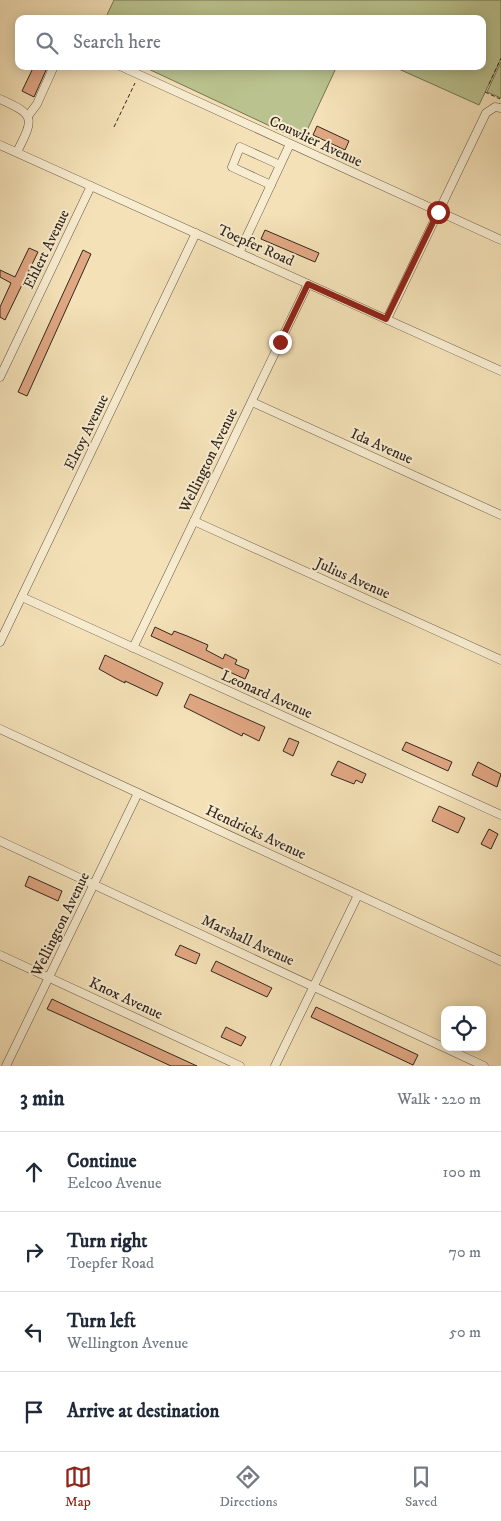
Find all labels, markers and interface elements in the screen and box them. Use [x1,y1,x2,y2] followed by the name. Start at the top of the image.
[15,15,486,70] search box
[33,29,61,57] icon: search
[73,31,161,54] text: Search here
[266,112,365,171] street label: Couwlier Avenue
[427,201,450,224] route start
[19,206,74,292] street label: Ehlert Avenue
[215,220,297,271] street label: Toepfer Road
[269,331,292,354] route end
[60,391,113,473] street label: Elroy Avenue
[175,405,242,516] street label: Wellington Avenue
[348,424,416,469] street label: Ida Avenue
[311,553,393,603] street label: Julius Avenue
[218,666,315,723] street label: Leonard Avenue
[203,801,309,864] street label: Hendricks Avenue
[27,869,94,980] street label: Wellington Avenue
[198,911,297,970] street label: Marshall Avenue
[86,973,166,1024] street label: Knox Avenue
[441,1006,486,1051] map controls
[441,1006,486,1051] button: locate
[20,1086,65,1112] text: 3 min
[397,1089,481,1109] text: Walk · 220 m
[67,1150,137,1173] text: Continue
[20,1158,48,1186] icon: ahead
[443,1162,481,1182] text: 100 m
[67,1173,162,1193] text: Eelcoo Avenue
[67,1230,147,1253] text: Turn right
[20,1238,48,1266] icon: right
[449,1242,481,1262] text: 70 m
[67,1253,154,1273] text: Toepfer Road
[67,1310,136,1333] text: Turn left
[20,1318,48,1346] icon: left
[449,1322,481,1342] text: 50 m
[67,1333,188,1353] text: Wellington Avenue
[20,1398,48,1426] icon: arrive
[67,1400,219,1423] text: Arrive at destination
[64,1463,92,1511] tab: Map
[219,1463,277,1511] tab: Directions
[405,1463,437,1511] tab: Saved

